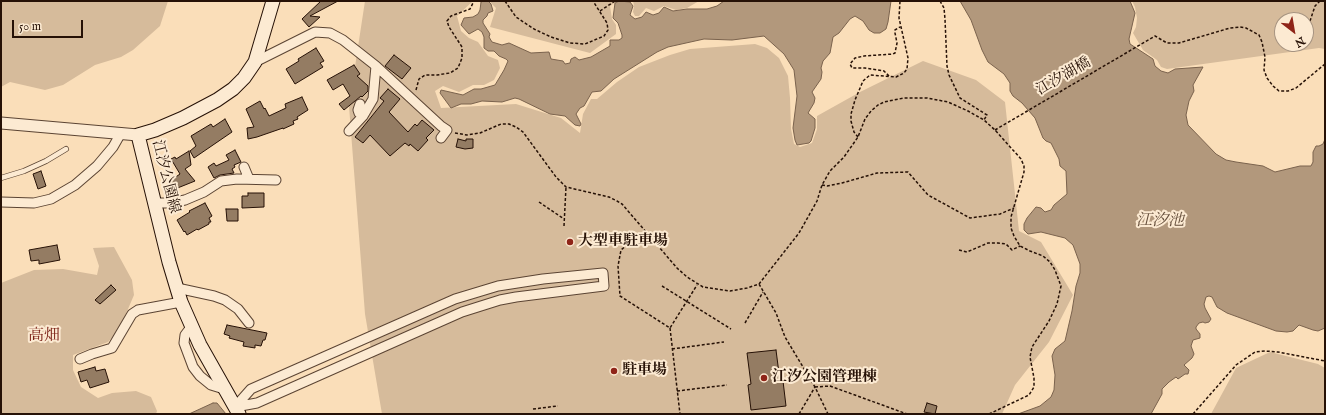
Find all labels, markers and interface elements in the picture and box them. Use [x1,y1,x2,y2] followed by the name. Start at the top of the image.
[14,12,85,38] scale bar
[1274,12,1314,52] north arrow
[19,19,41,34] text: 50 m
[1292,33,1307,50] text: N
[1034,54,1094,100] street label: 江汐湖橋
[147,138,183,216] street label: 江汐公園線
[1136,212,1184,232] water label: 江汐池
[578,233,668,251] place label: 大型車駐車場
[565,237,575,247] marker: 大型車駐車場
[28,327,60,347] district label: 高畑
[622,362,667,380] place label: 駐車場
[609,366,619,376] marker: 駐車場
[772,369,877,387] place label: 江汐公園管理棟
[759,373,769,383] marker: 江汐公園管理棟

